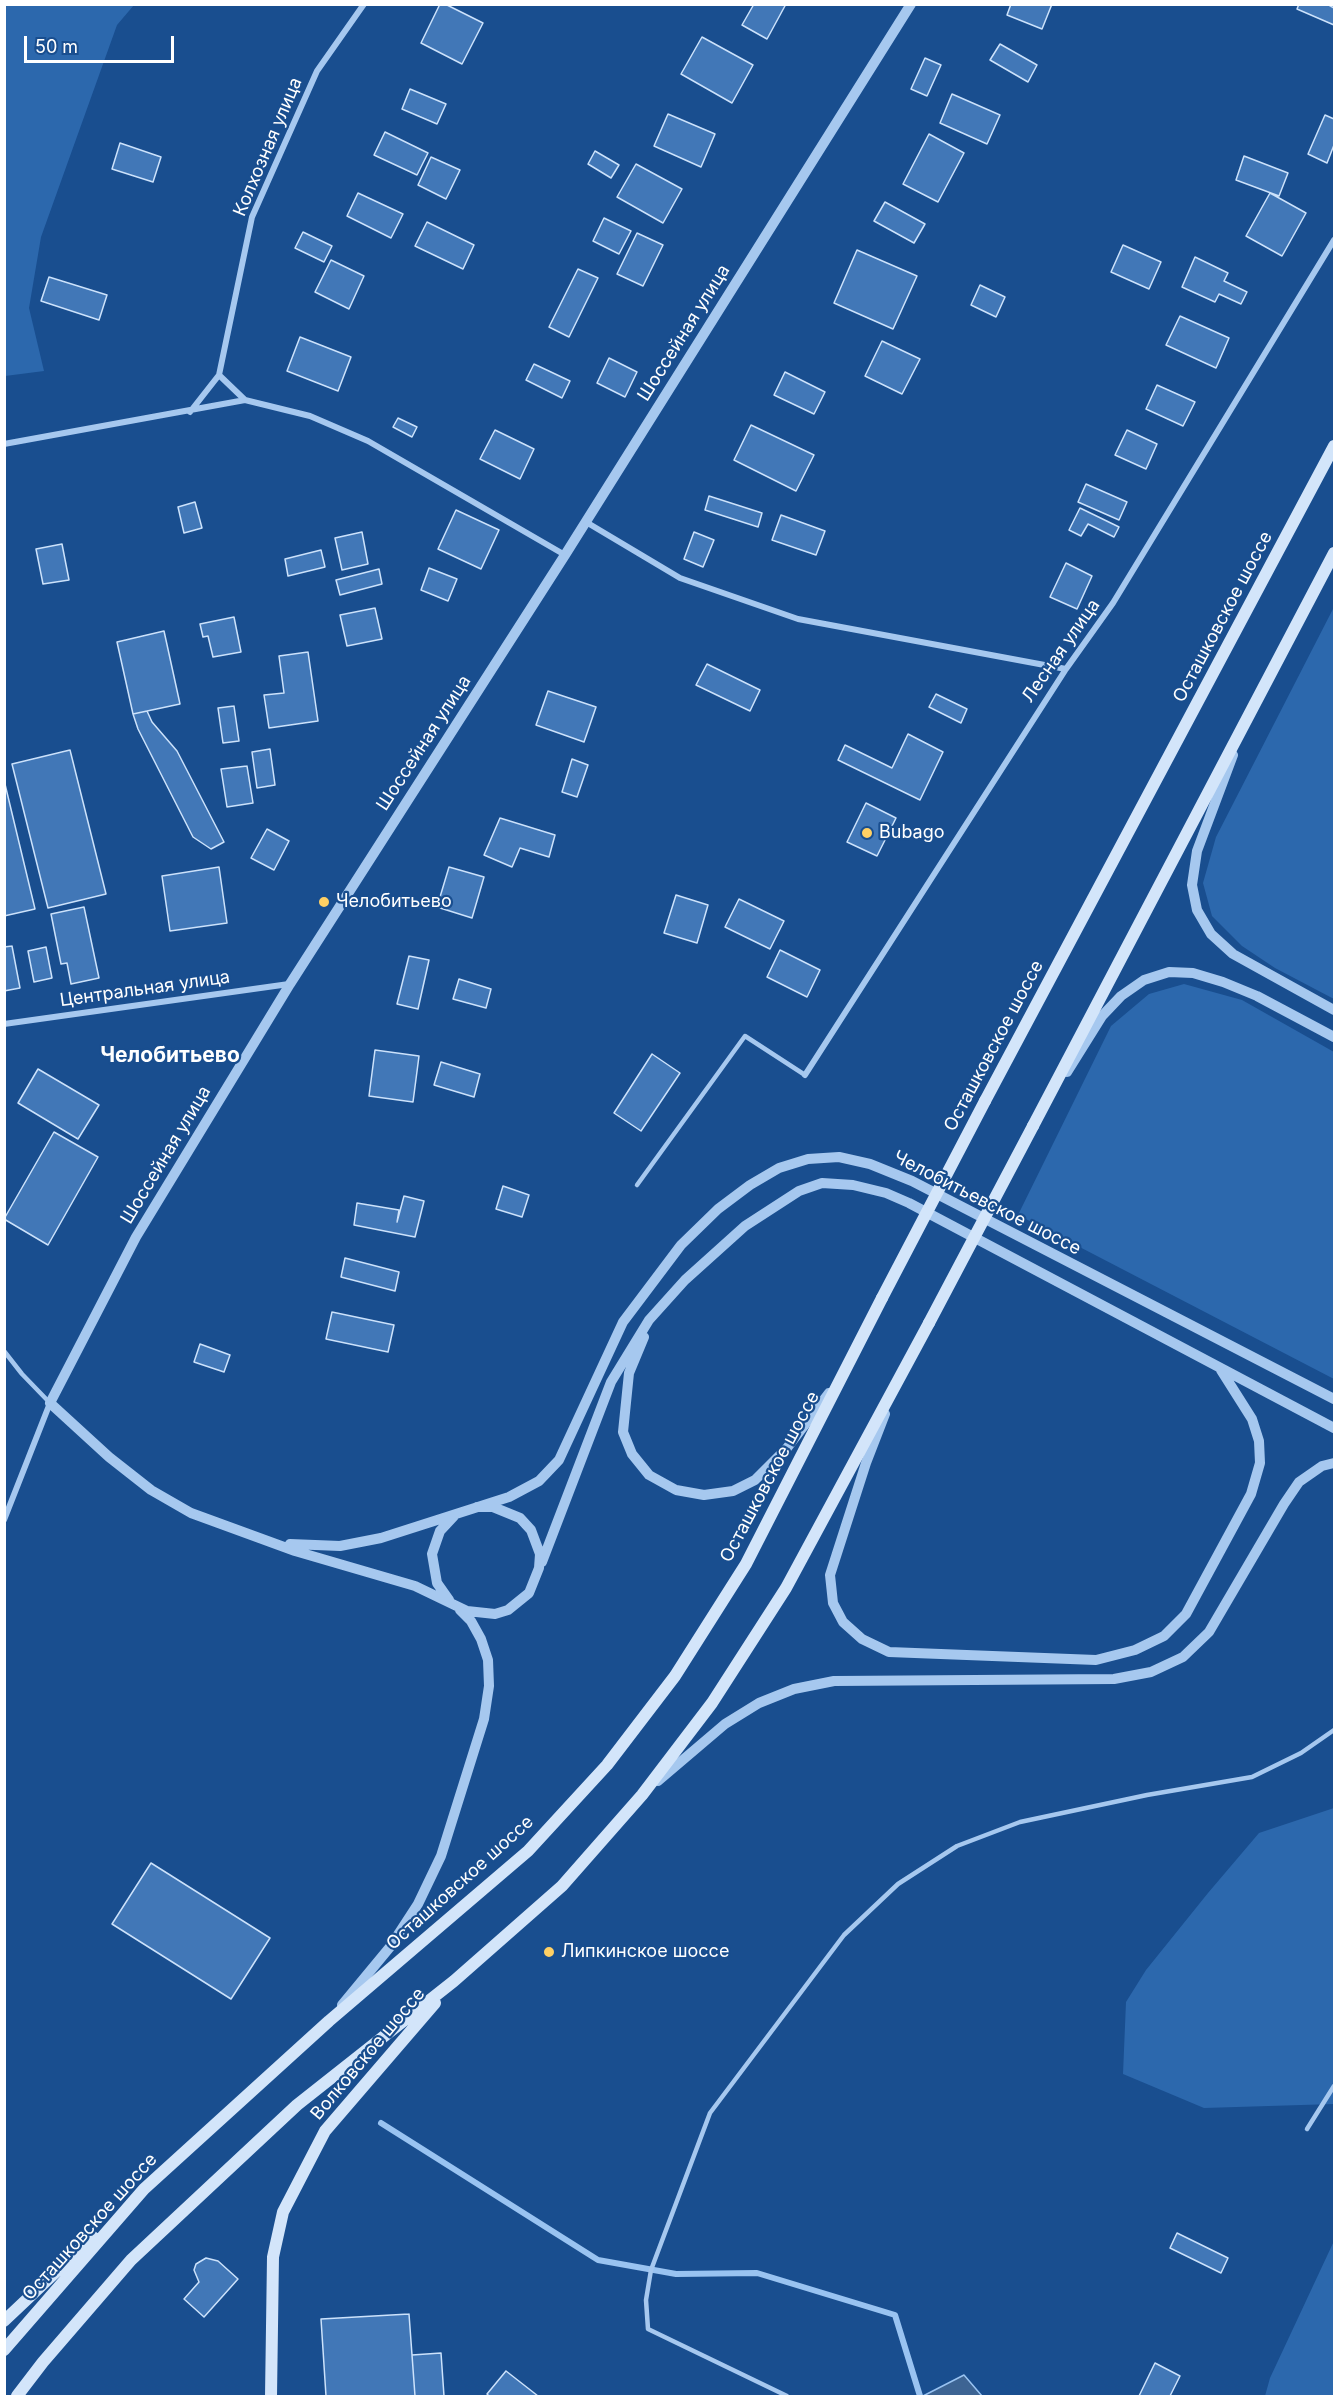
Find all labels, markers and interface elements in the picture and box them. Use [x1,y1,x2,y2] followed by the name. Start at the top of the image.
[27,24,177,62] scale bar
[35,36,78,57] text: 50 m
[229,74,307,220] street label: Колхозная улица
[633,261,735,405] street label: Шоссейная улица
[1169,528,1277,706] street label: Осташковское шоссе
[1017,595,1105,707] street label: Лесная улица
[372,671,476,815] street label: Шоссейная улица
[879,822,945,844] place label: Bubago
[860,826,874,840] marker: Bubago
[336,891,452,913] place label: Челобитьево
[317,895,331,909] marker: Челобитьево
[940,957,1048,1135] street label: Осташковское шоссе
[59,966,231,1012] street label: Центральная улица
[100,1043,240,1069] district label: Челобитьево
[116,1082,216,1228] street label: Шоссейная улица
[890,1146,1084,1260] street label: Челобитьевское шоссе
[716,1388,824,1566] street label: Осташковское шоссе
[382,1811,538,1955] street label: Осташковское шоссе
[561,1941,729,1963] place label: Липкинское шоссе
[542,1945,556,1959] marker: Липкинское шоссе
[306,1984,430,2124] street label: Волковское шоссе
[18,2149,162,2305] street label: Осташковское шоссе

